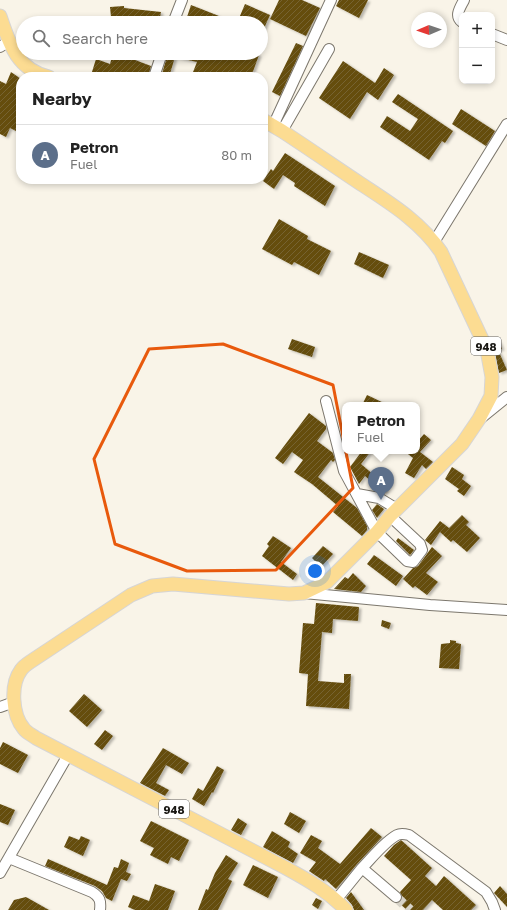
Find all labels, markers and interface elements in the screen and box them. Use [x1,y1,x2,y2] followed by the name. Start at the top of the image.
[411,12,447,48] north arrow
[459,12,495,84] map controls
[459,12,495,48] button: +
[16,16,268,60] search box
[30,27,52,49] icon: search
[62,29,148,47] text: Search here
[459,48,495,84] button: −
[32,88,92,109] text: Nearby
[70,138,118,156] text: Petron
[40,147,50,163] text: A
[221,147,252,163] text: 80 m
[70,156,97,172] text: Fuel
[471,337,501,355] road number: 948
[342,402,420,454] popup
[357,411,405,429] text: Petron
[357,429,384,445] text: Fuel
[368,467,394,500] pin: A
[305,561,325,581] your location
[159,800,189,818] road number: 948

